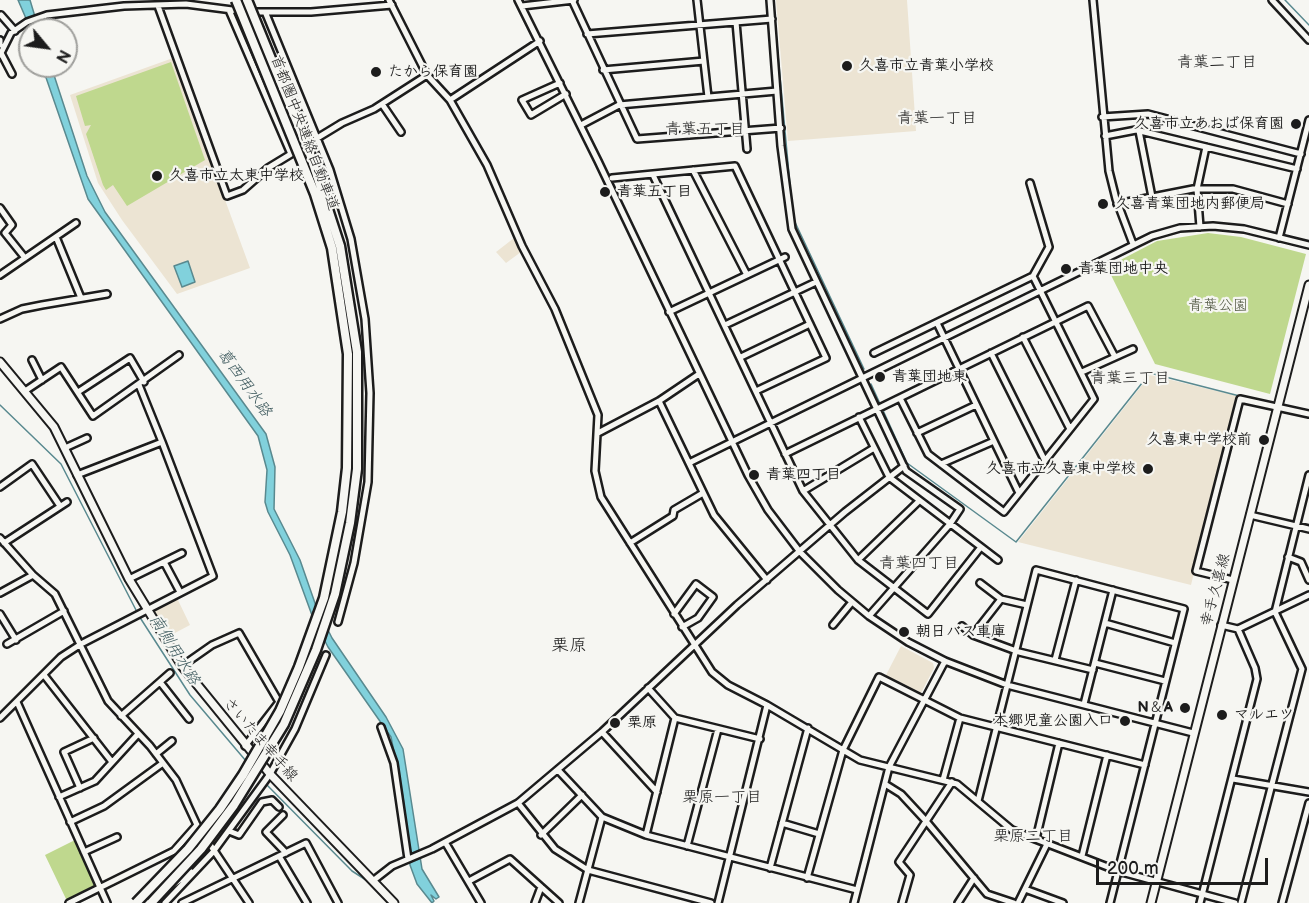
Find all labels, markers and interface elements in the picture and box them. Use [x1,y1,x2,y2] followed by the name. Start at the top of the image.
[18,18,78,78] north arrow
[51,46,74,66] text: N
[266,53,342,213] street label: 首都圏中央連絡自動車道
[1177,53,1257,73] district label: 青葉二丁目
[859,57,994,75] place label: 久喜市立青葉小学校
[840,59,854,73] marker: 久喜市立青葉小学校
[388,63,478,81] place label: たから保育園
[369,65,383,79] marker: たから保育園
[897,109,977,129] district label: 青葉一丁目
[1134,115,1284,133] place label: 久喜市立あおば保育園
[1289,117,1303,131] marker: 久喜市立あおば保育園
[665,120,745,140] district label: 青葉五丁目
[169,167,304,185] place label: 久喜市立太東中学校
[150,169,164,183] marker: 久喜市立太東中学校
[617,183,692,201] place label: 青葉五丁目
[598,185,612,199] marker: 青葉五丁目
[1115,195,1265,213] place label: 久喜青葉団地内郵便局
[1096,197,1110,211] marker: 久喜青葉団地内郵便局
[1078,260,1168,278] place label: 青葉団地中央
[1059,262,1073,276] marker: 青葉団地中央
[1188,297,1248,315] park label: 青葉公園
[213,345,275,421] water label: 葛西用水路
[892,368,967,386] place label: 青葉団地東
[1090,369,1170,389] district label: 青葉三丁目
[873,370,887,384] marker: 青葉団地東
[1147,431,1252,449] place label: 久喜東中学校前
[1257,433,1271,447] marker: 久喜東中学校前
[986,460,1136,478] place label: 久喜市立久喜東中学校
[1141,462,1155,476] marker: 久喜市立久喜東中学校
[766,466,841,484] place label: 青葉四丁目
[747,468,761,482] marker: 青葉四丁目
[1198,551,1234,629] street label: 幸手久喜線
[879,554,959,574] district label: 青葉四丁目
[145,611,203,689] water label: 南側用水路
[916,623,1006,641] place label: 朝日バス車庫
[897,625,911,639] marker: 朝日バス車庫
[551,635,587,657] district label: 栗原
[219,694,301,786] street label: さいたま幸手線
[1138,699,1173,717] place label: N＆A
[1178,701,1192,715] marker: N＆A
[1234,706,1294,724] place label: マルエツ
[1215,708,1229,722] marker: マルエツ
[993,712,1113,730] place label: 本郷児童公園入口
[627,714,657,732] place label: 栗原
[1118,714,1132,728] marker: 本郷児童公園入口
[608,716,622,730] marker: 栗原
[682,788,762,808] district label: 栗原一丁目
[993,827,1073,847] district label: 栗原二丁目
[1099,846,1272,884] scale bar
[1107,858,1159,879] text: 200 m

